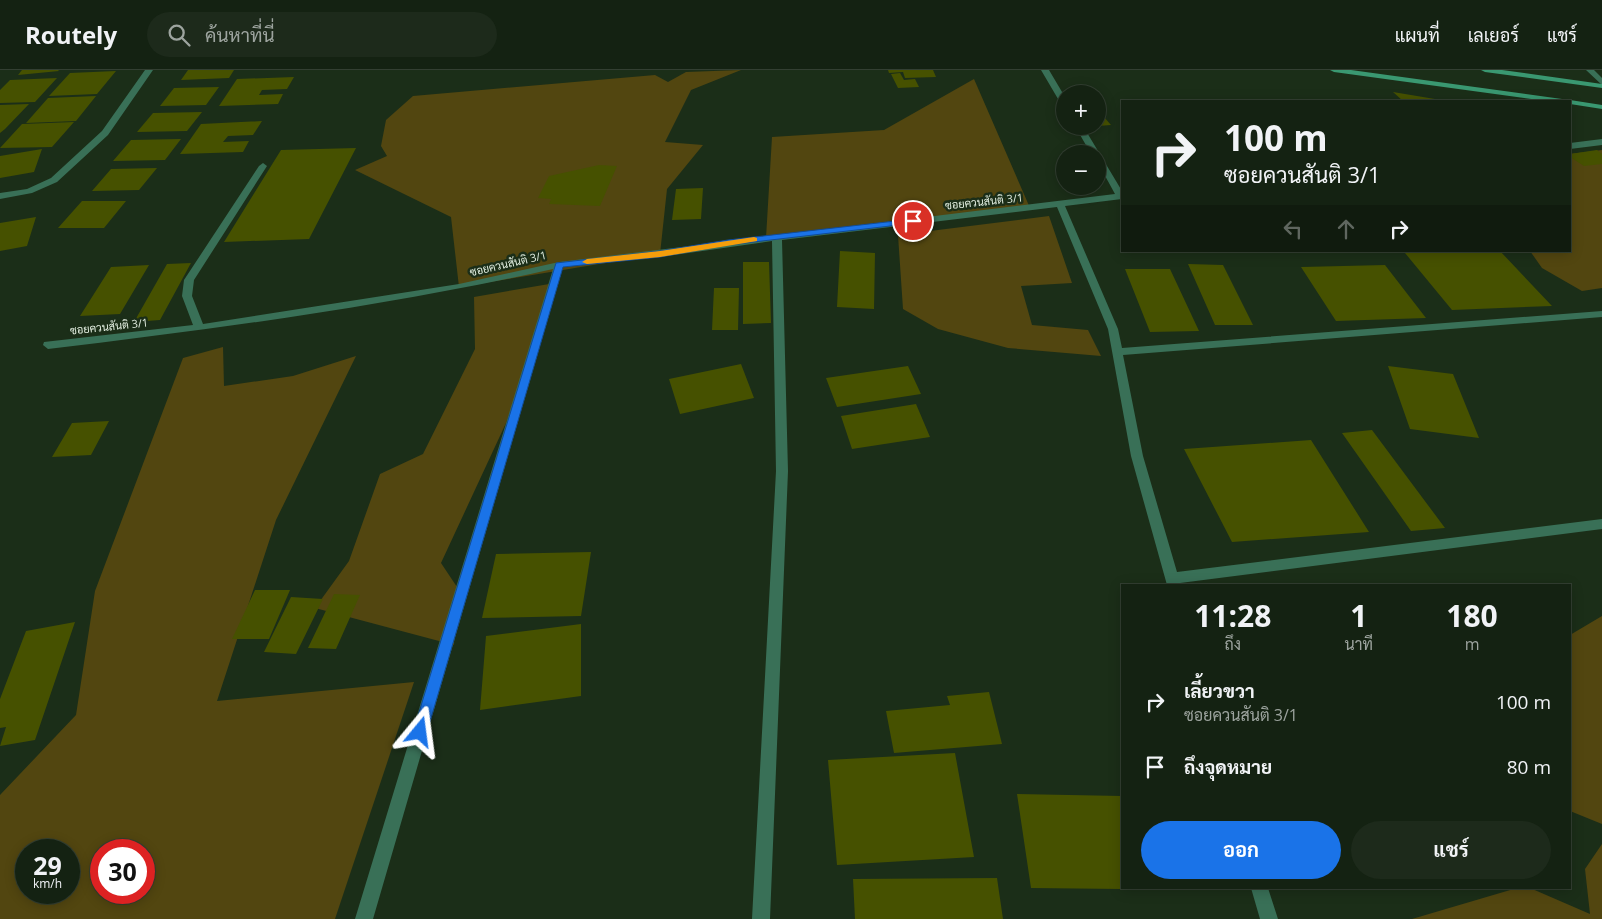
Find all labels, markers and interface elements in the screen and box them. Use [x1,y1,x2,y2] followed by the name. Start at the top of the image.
[147,12,497,57] search box
[25,18,117,51] text: Routely
[165,21,193,49] icon: search
[205,22,275,48] text: ค้นหาที่นี่
[1395,23,1440,47] text: แผนที่
[1468,23,1519,47] text: เลเยอร์
[1547,23,1577,47] text: แชร์
[1056,85,1106,195] map controls
[1056,85,1106,135] button: +
[1224,114,1328,161] text: 100 m
[1141,120,1206,185] icon: right
[1056,145,1106,195] button: −
[1224,159,1381,189] text: ซอยควนสันติ 3/1
[944,189,1024,213] street label: ซอยควนสันติ 3/1
[892,200,934,242] pin
[899,207,927,235] icon: arrive
[1279,215,1307,243] icon: left
[1332,215,1360,243] icon: ahead
[1385,215,1413,243] icon: right
[468,247,548,279] street label: ซอยควนสันติ 3/1
[69,314,149,338] street label: ซอยควนสันติ 3/1
[1194,595,1271,636] text: 11:28
[1350,595,1367,636] text: 1
[1446,595,1498,636] text: 180
[1225,633,1241,655] text: ถึง
[1345,633,1373,655] text: นาที
[1465,633,1479,655] text: m
[1184,678,1255,704] text: เลี้ยวขวา
[1141,688,1169,716] icon: right
[1496,689,1551,715] text: 100 m
[1184,704,1298,726] text: ซอยควนสันติ 3/1
[393,705,445,757] position arrow
[1141,753,1169,781] icon: arrive
[1184,754,1272,780] text: ถึงจุดหมาย
[1507,754,1551,780] text: 80 m
[1141,821,1341,879] button: ออก
[1351,821,1551,879] button: แชร์
[90,839,155,904] speed limit sign: 30
[33,848,62,882] text: 29
[33,875,62,892] text: km/h

